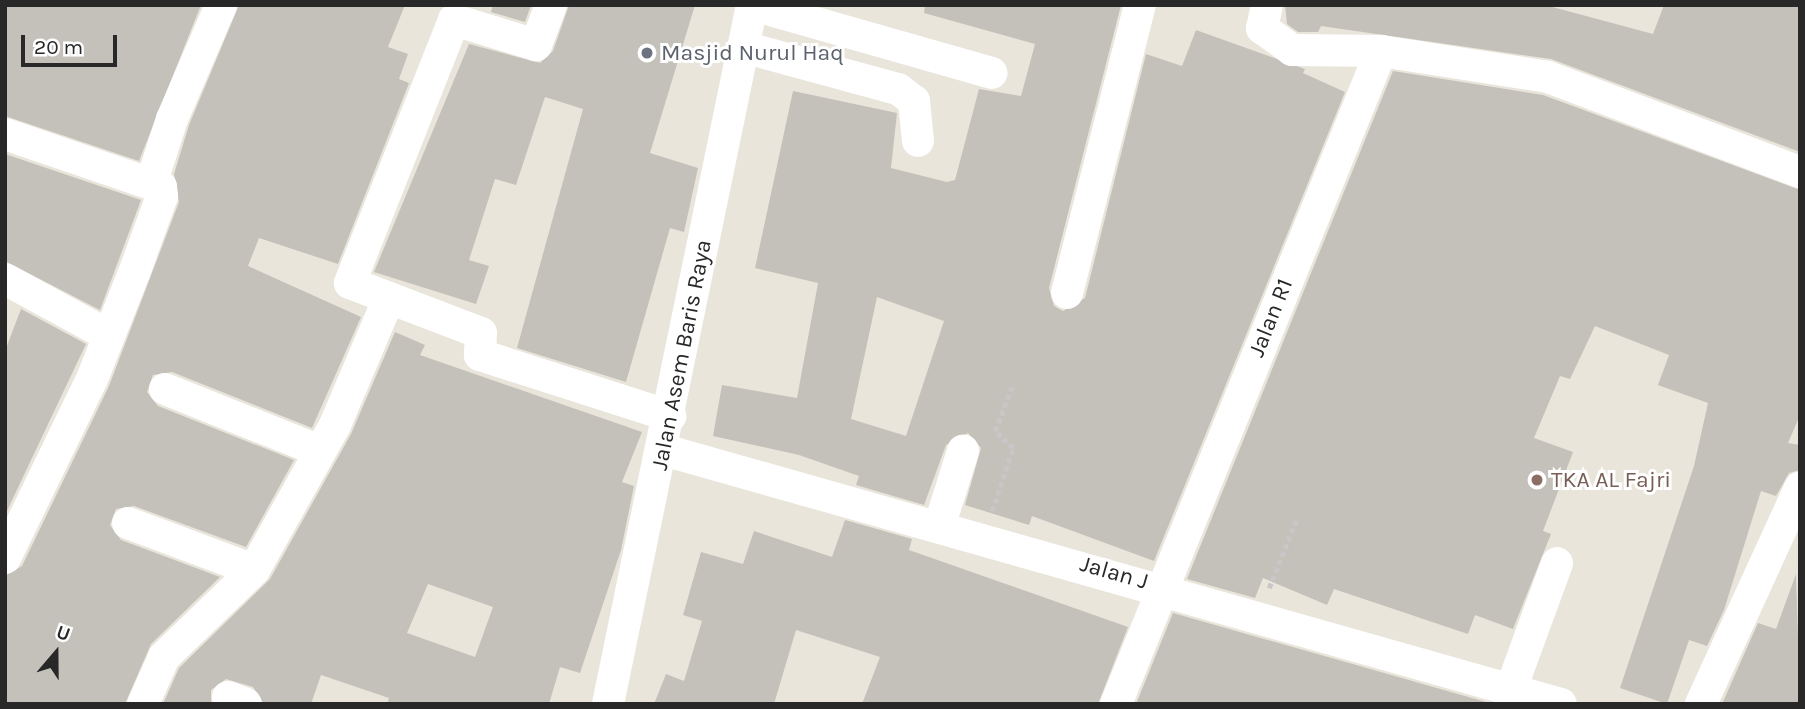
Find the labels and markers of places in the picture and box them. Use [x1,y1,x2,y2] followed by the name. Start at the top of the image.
[661,39,844,67] place label: Masjid Nurul Haq
[639,45,655,61] marker: Masjid Nurul Haq
[1551,466,1671,494] place label: TKA AL Fajri
[1529,472,1545,488] marker: TKA AL Fajri

